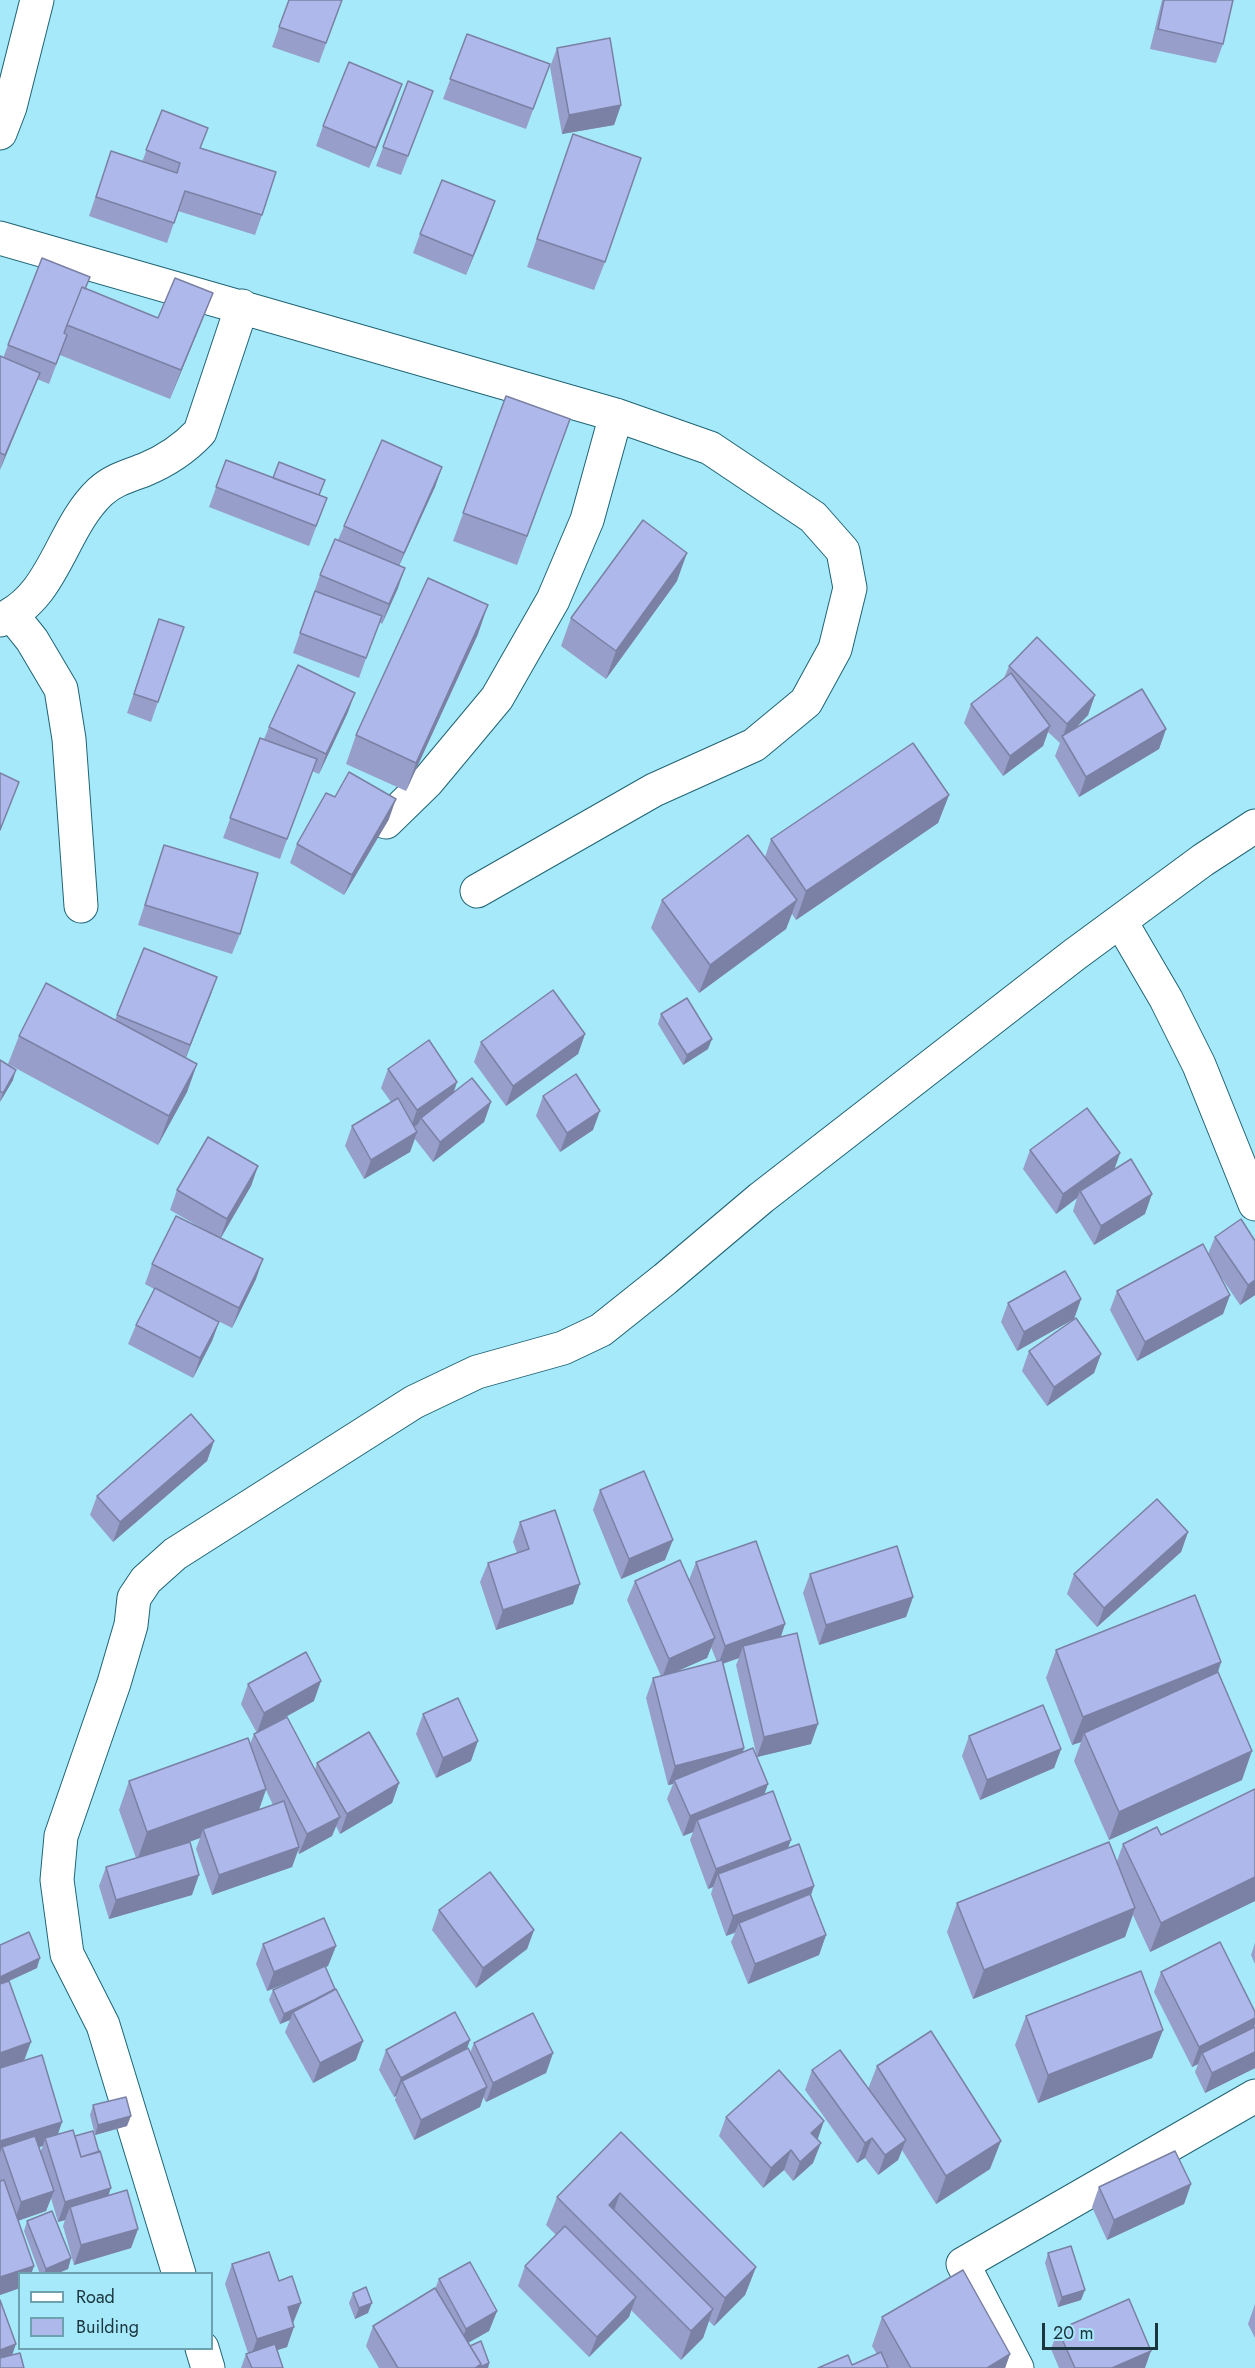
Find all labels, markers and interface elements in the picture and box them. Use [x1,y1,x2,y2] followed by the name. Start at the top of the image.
[18,2272,213,2350] legend
[76,2284,115,2310] text: Road
[1045,2311,1160,2349] scale bar
[76,2314,139,2340] text: Building
[1053,2320,1093,2346] text: 20 m

